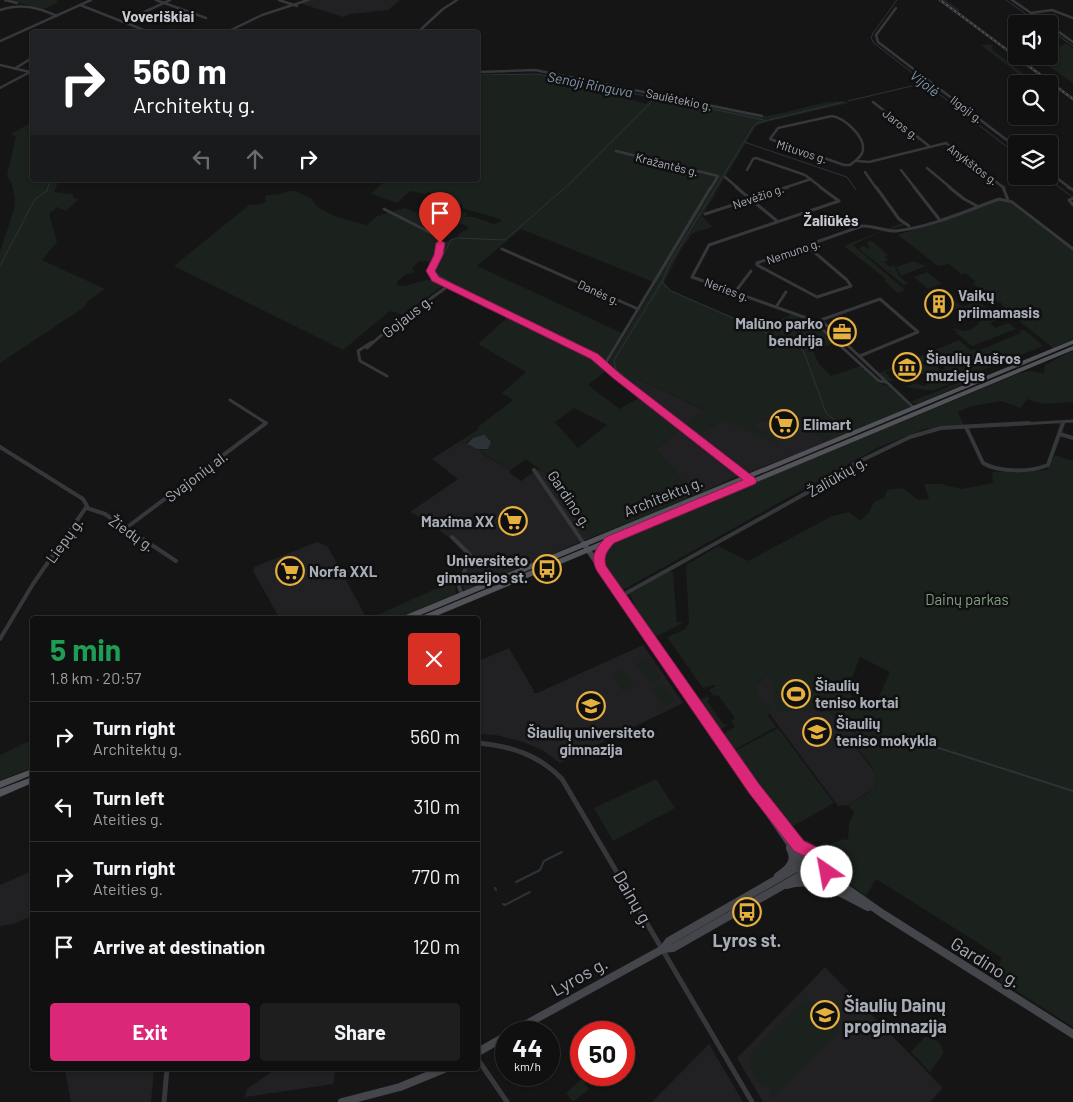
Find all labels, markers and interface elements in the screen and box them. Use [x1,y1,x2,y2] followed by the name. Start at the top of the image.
[122,7,194,25] district label: Voveriškiai
[1008,15,1058,185] map controls
[1008,15,1058,65] button: sound
[133,49,227,91] text: 560 m
[50,50,115,115] icon: right
[907,66,943,100] water label: Vijolė
[546,67,634,101] water label: Senoji Ringuva
[1008,75,1058,125] button: search
[645,85,713,113] street label: Saulėtekio g.
[133,91,256,117] text: Architektų g.
[948,92,986,126] street label: Ilgoji g.
[880,106,922,142] street label: Jaros g.
[1008,135,1058,185] button: layers
[775,136,829,166] street label: Mituvos g.
[945,140,1001,188] street label: Anykštos g.
[188,145,216,173] icon: left
[241,145,269,173] icon: ahead
[294,145,322,173] icon: right
[634,149,700,179] street label: Kražantės g.
[731,181,785,211] street label: Nevėžio g.
[419,192,461,243] pin
[426,199,454,227] icon: arrive
[804,211,859,229] district label: Žaliūkės
[764,235,822,267] street label: Nemuno g.
[703,275,751,303] street label: Neries g.
[576,277,622,307] street label: Danės g.
[958,286,1040,321] place label: Vaikų priimamasis
[924,289,954,319] building icon: Vaikų priimamasis
[378,291,436,341] street label: Gojaus g.
[735,314,823,349] place label: Malūno parko bendrija
[827,317,857,347] office icon: Malūno parko bendrija
[926,349,1021,384] place label: Šiaulių Aušros muziejus
[892,352,922,382] museum icon: Šiaulių Aušros muziejus
[769,409,799,439] supermarket icon: Elimart
[803,415,852,433] place label: Elimart
[161,447,231,505] street label: Svajonių al.
[804,452,870,500] street label: Žaliūkių g.
[544,467,596,531] street label: Gardino g.
[621,472,705,520] street label: Architektų g.
[498,506,528,536] supermarket icon: Maxima XX
[106,511,158,555] street label: Žiedų g.
[421,512,495,530] place label: Maxima XX
[41,514,87,566] street label: Liepų g.
[437,551,528,586] place label: Universiteto gimnazijos st.
[532,554,562,584] bus stop icon: Universiteto gimnazijos st.
[275,556,305,586] supermarket icon: Norfa XXL
[309,562,378,580] place label: Norfa XXL
[925,590,1009,608] park label: Dainų parkas
[50,631,121,667] text: 5 min
[408,633,460,685] button: close
[50,668,141,687] text: 1.8 km · 20:57
[815,676,899,711] place label: Šiaulių teniso kortai
[781,679,811,709] sports icon: Šiaulių teniso kortai
[576,691,606,721] school or university icon: Šiaulių universiteto gimnazija
[836,714,937,749] place label: Šiaulių teniso mokykla
[93,716,175,739] text: Turn right
[802,717,832,747] school or university icon: Šiaulių teniso mokykla
[50,723,78,751] icon: right
[527,723,655,758] place label: Šiaulių universiteto gimnazija
[410,725,460,748] text: 560 m
[93,739,182,758] text: Architektų g.
[93,786,164,809] text: Turn left
[50,793,78,821] icon: left
[413,795,460,818] text: 310 m
[93,809,163,828] text: Ateities g.
[800,845,852,897] position arrow
[93,856,175,879] text: Turn right
[50,863,78,891] icon: right
[412,865,460,888] text: 770 m
[609,866,659,932] street label: Dainų g.
[93,879,163,898] text: Ateities g.
[732,897,762,927] bus stop icon: Lyros st.
[713,929,781,951] place label: Lyros st.
[947,932,1025,992] street label: Gardino g.
[50,933,78,961] icon: arrive
[93,935,265,958] text: Arrive at destination
[413,935,460,958] text: 120 m
[547,951,611,1001] street label: Lyros g.
[844,994,947,1037] place label: Šiaulių Dainų progimnazija
[810,1000,840,1030] school or university icon: Šiaulių Dainų progimnazija
[50,1003,250,1061] button: Exit
[260,1003,460,1061] button: Share
[570,1021,635,1086] speed limit sign: 50
[512,1032,543,1062] text: 44
[514,1059,541,1073] text: km/h

